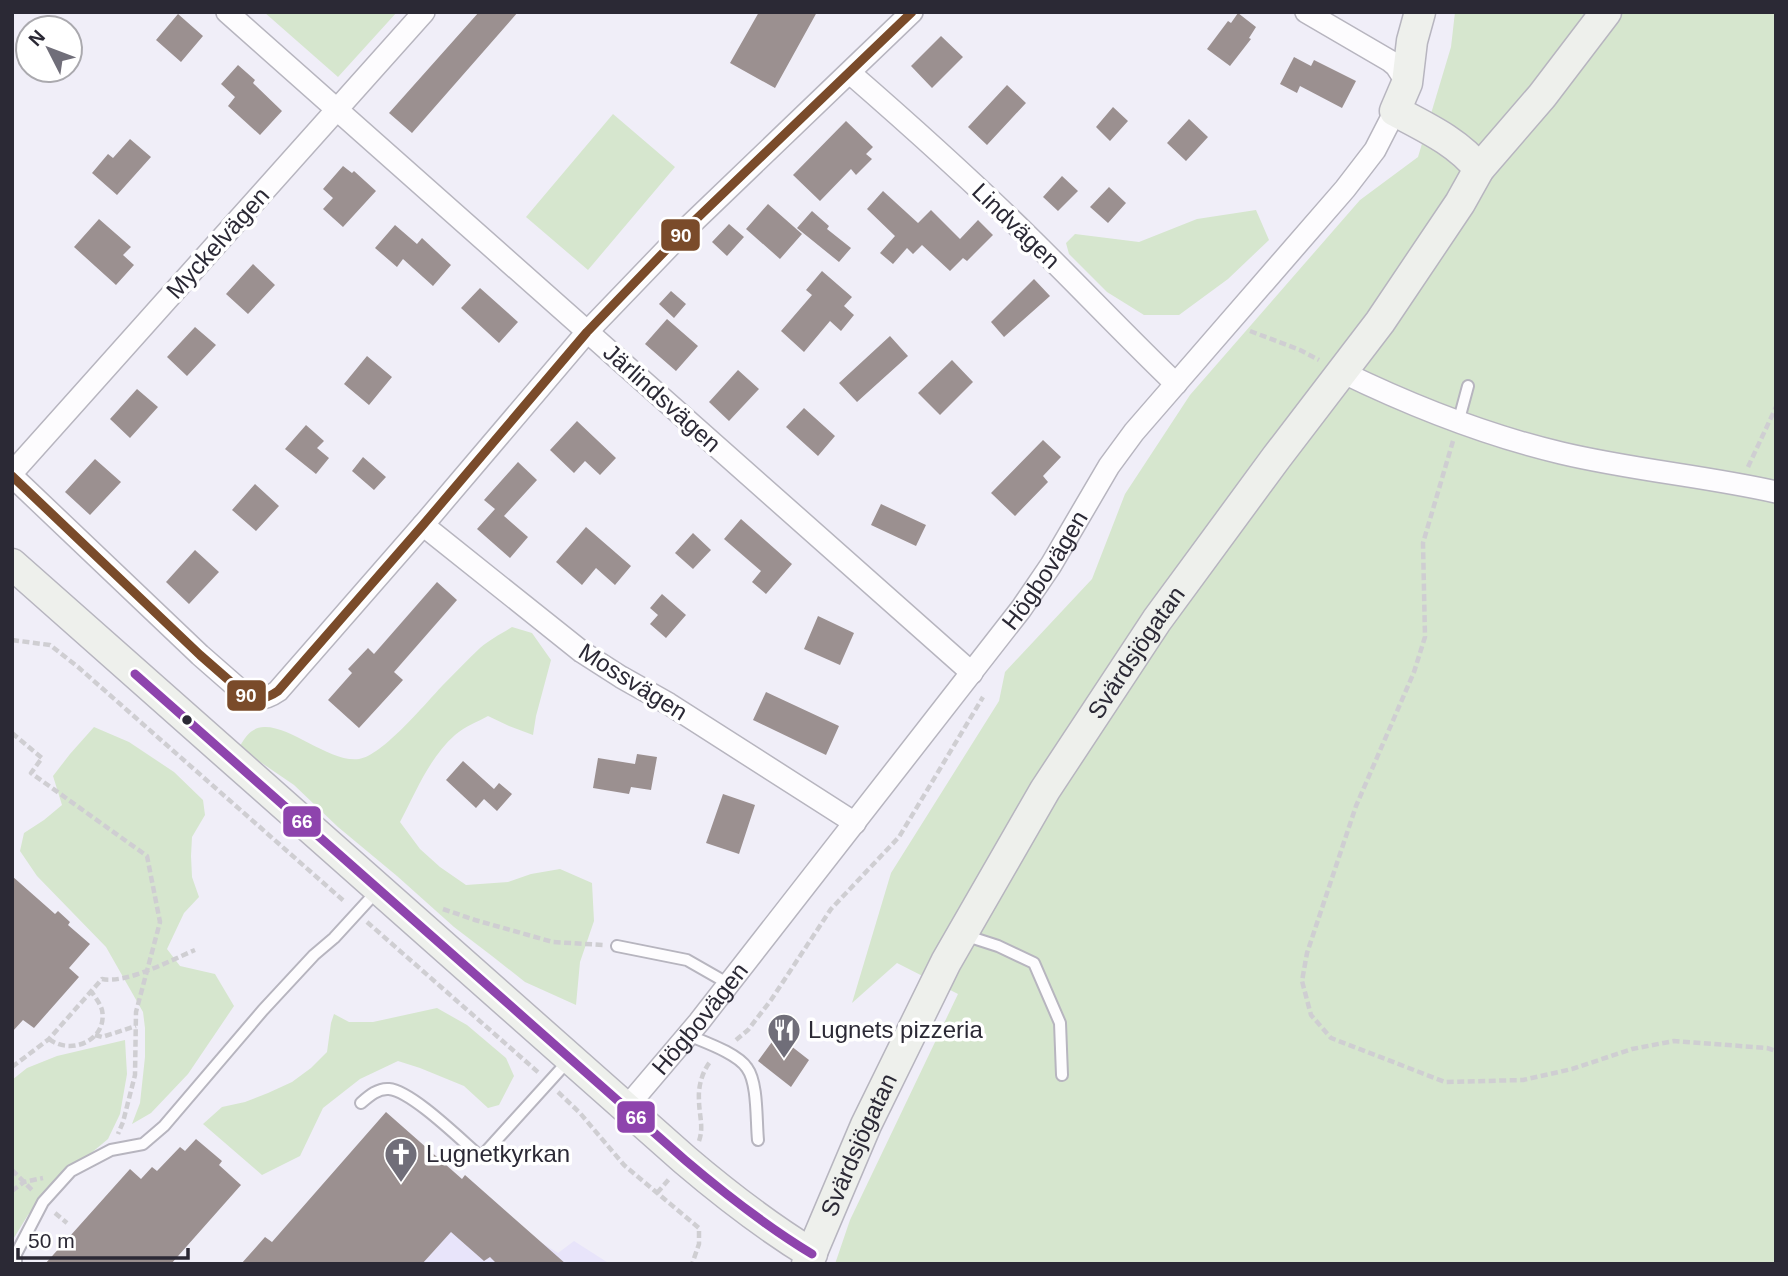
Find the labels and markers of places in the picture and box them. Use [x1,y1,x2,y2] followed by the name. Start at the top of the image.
[180,713,194,727] unlabelled marker
[765,1011,803,1060] restaurant icon: Lugnets pizzeria
[808,1016,983,1043] place label: Lugnets pizzeria
[382,1135,420,1184] church icon: Lugnetkyrkan
[426,1140,570,1167] place label: Lugnetkyrkan

